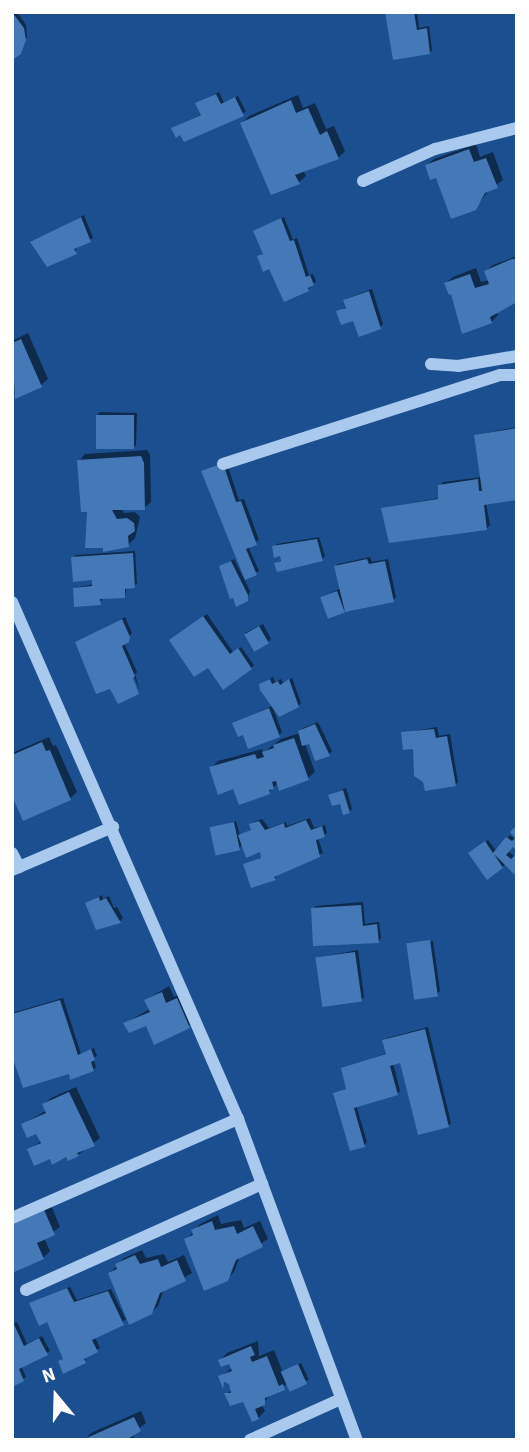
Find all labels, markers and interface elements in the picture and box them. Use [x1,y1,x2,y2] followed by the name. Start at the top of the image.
[21,1361,91,1431] north arrow
[39,1361,59,1390] text: N

